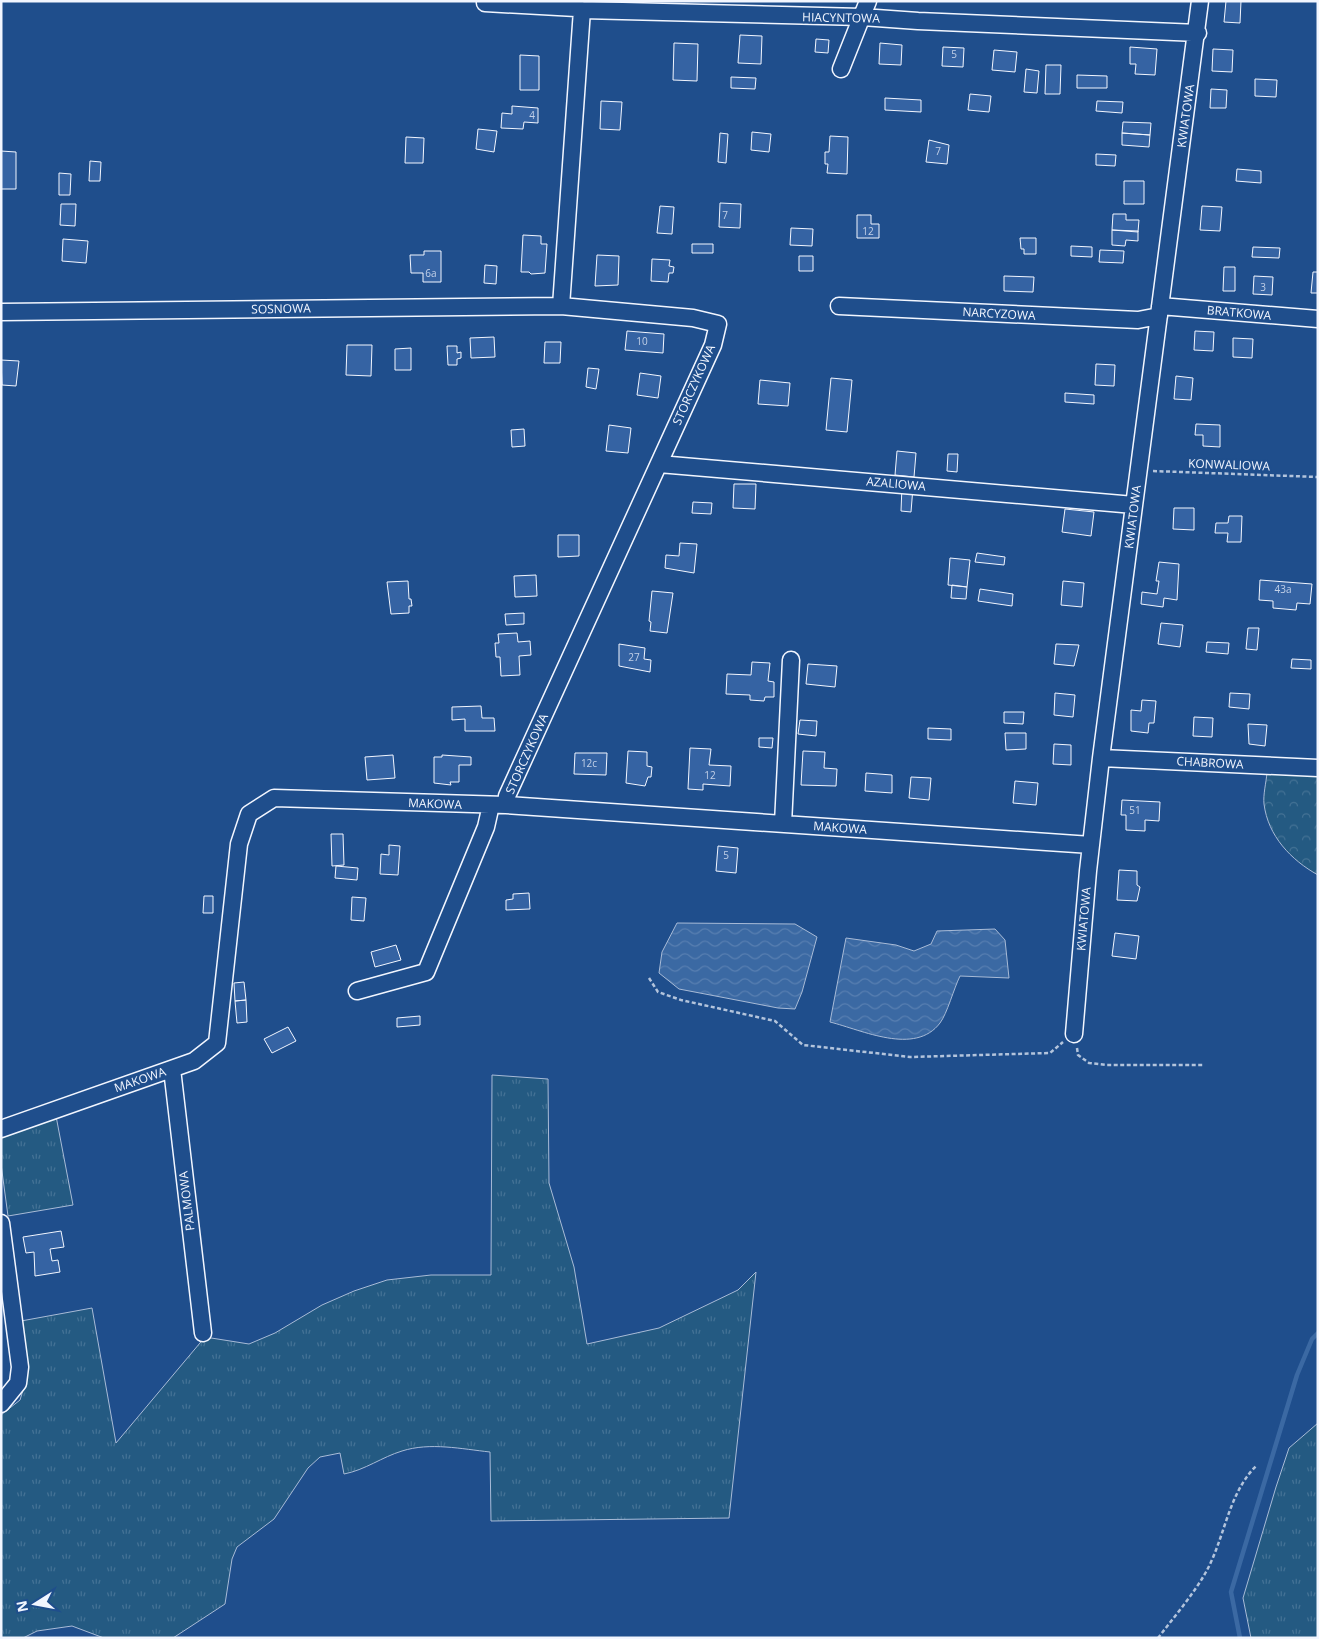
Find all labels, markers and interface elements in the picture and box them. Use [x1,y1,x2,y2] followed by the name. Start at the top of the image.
[802,8,880,27] street label: HIACYNTOWA
[951,47,957,61] house number: 5
[1173,83,1198,149] street label: KWIATOWA
[529,108,535,122] house number: 4
[935,144,941,158] house number: 7
[722,208,728,222] house number: 7
[862,224,874,238] house number: 12
[425,266,437,280] house number: 6a
[1260,280,1266,294] house number: 3
[251,299,311,318] street label: SOSNOWA
[1206,301,1272,324] street label: BRATKOWA
[962,303,1036,324] street label: NARCYZOWA
[636,334,648,348] house number: 10
[668,341,719,428] street label: STORCZYKOWA
[1188,455,1271,474] street label: KONWALIOWA
[866,472,927,495] street label: AZALIOWA
[1120,484,1145,550] street label: KWIATOWA
[1275,582,1292,596] house number: 43a
[628,650,640,664] house number: 27
[501,710,552,797] street label: STORCZYKOWA
[1176,752,1244,773] street label: CHABROWA
[581,756,597,770] house number: 12c
[704,768,716,782] house number: 12
[408,794,463,813] street label: MAKOWA
[1129,803,1141,817] house number: 51
[813,817,868,838] street label: MAKOWA
[723,848,729,862] house number: 5
[1072,886,1095,952] street label: KWIATOWA
[112,1063,168,1096] street label: MAKOWA
[174,1170,199,1232] street label: PALMOWA
[10,1579,60,1629] north arrow
[11,1599,32,1614] text: N

